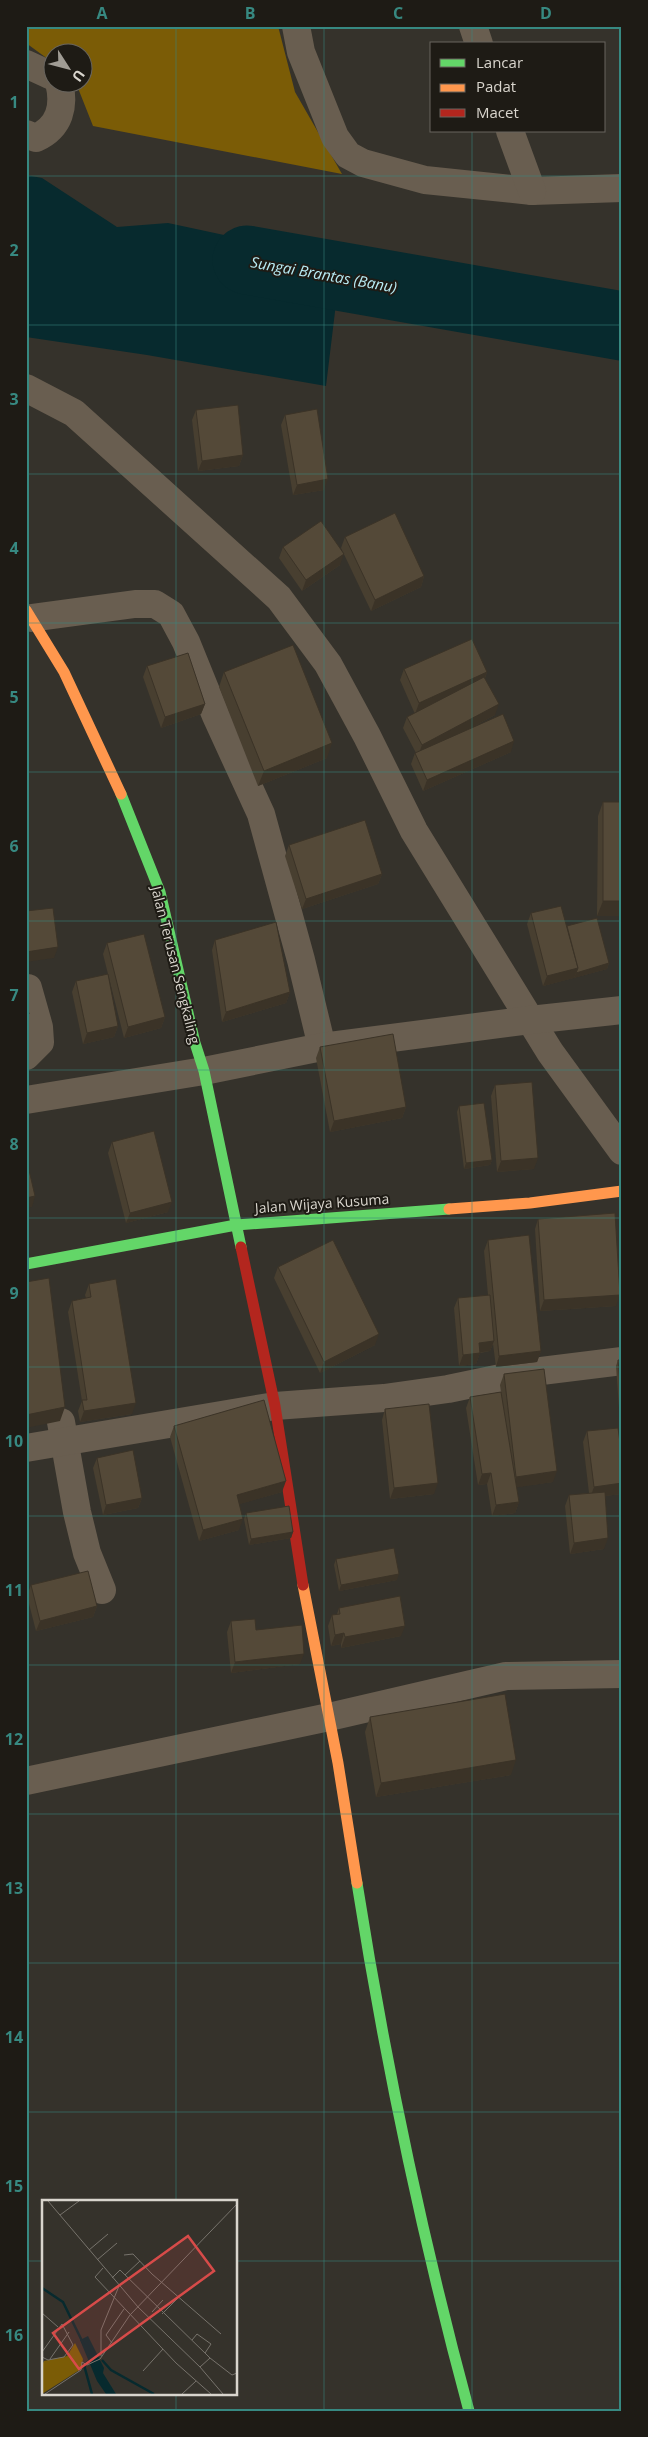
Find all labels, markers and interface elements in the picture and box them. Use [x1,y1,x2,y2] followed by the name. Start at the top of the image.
[96,2,108,24] text: A
[245,2,255,24] text: B
[393,2,403,24] text: C
[540,2,552,24] text: D
[42,42,92,92] north arrow
[430,42,606,132] legend
[476,52,523,72] text: Lancar
[68,66,90,86] text: U
[476,76,516,96] text: Padat
[9,91,19,113] text: 1
[476,102,519,122] text: Macet
[9,239,19,261] text: 2
[249,251,399,297] water label: Sungai Brantas (Banu)
[9,388,19,410] text: 3
[9,537,19,559] text: 4
[9,686,19,708] text: 5
[9,835,19,857] text: 6
[147,882,205,1046] street label: Jalan Terusan Sengkaling
[9,984,19,1006] text: 7
[9,1133,19,1155] text: 8
[252,1189,390,1217] street label: Jalan Wijaya Kusuma
[9,1282,19,1304] text: 9
[5,1430,23,1452] text: 10
[5,1579,23,1601] text: 11
[5,1728,23,1750] text: 12
[5,1877,23,1899] text: 13
[5,2026,23,2048] text: 14
[5,2175,23,2197] text: 15
[42,2200,238,2394] inset map
[5,2324,23,2346] text: 16

